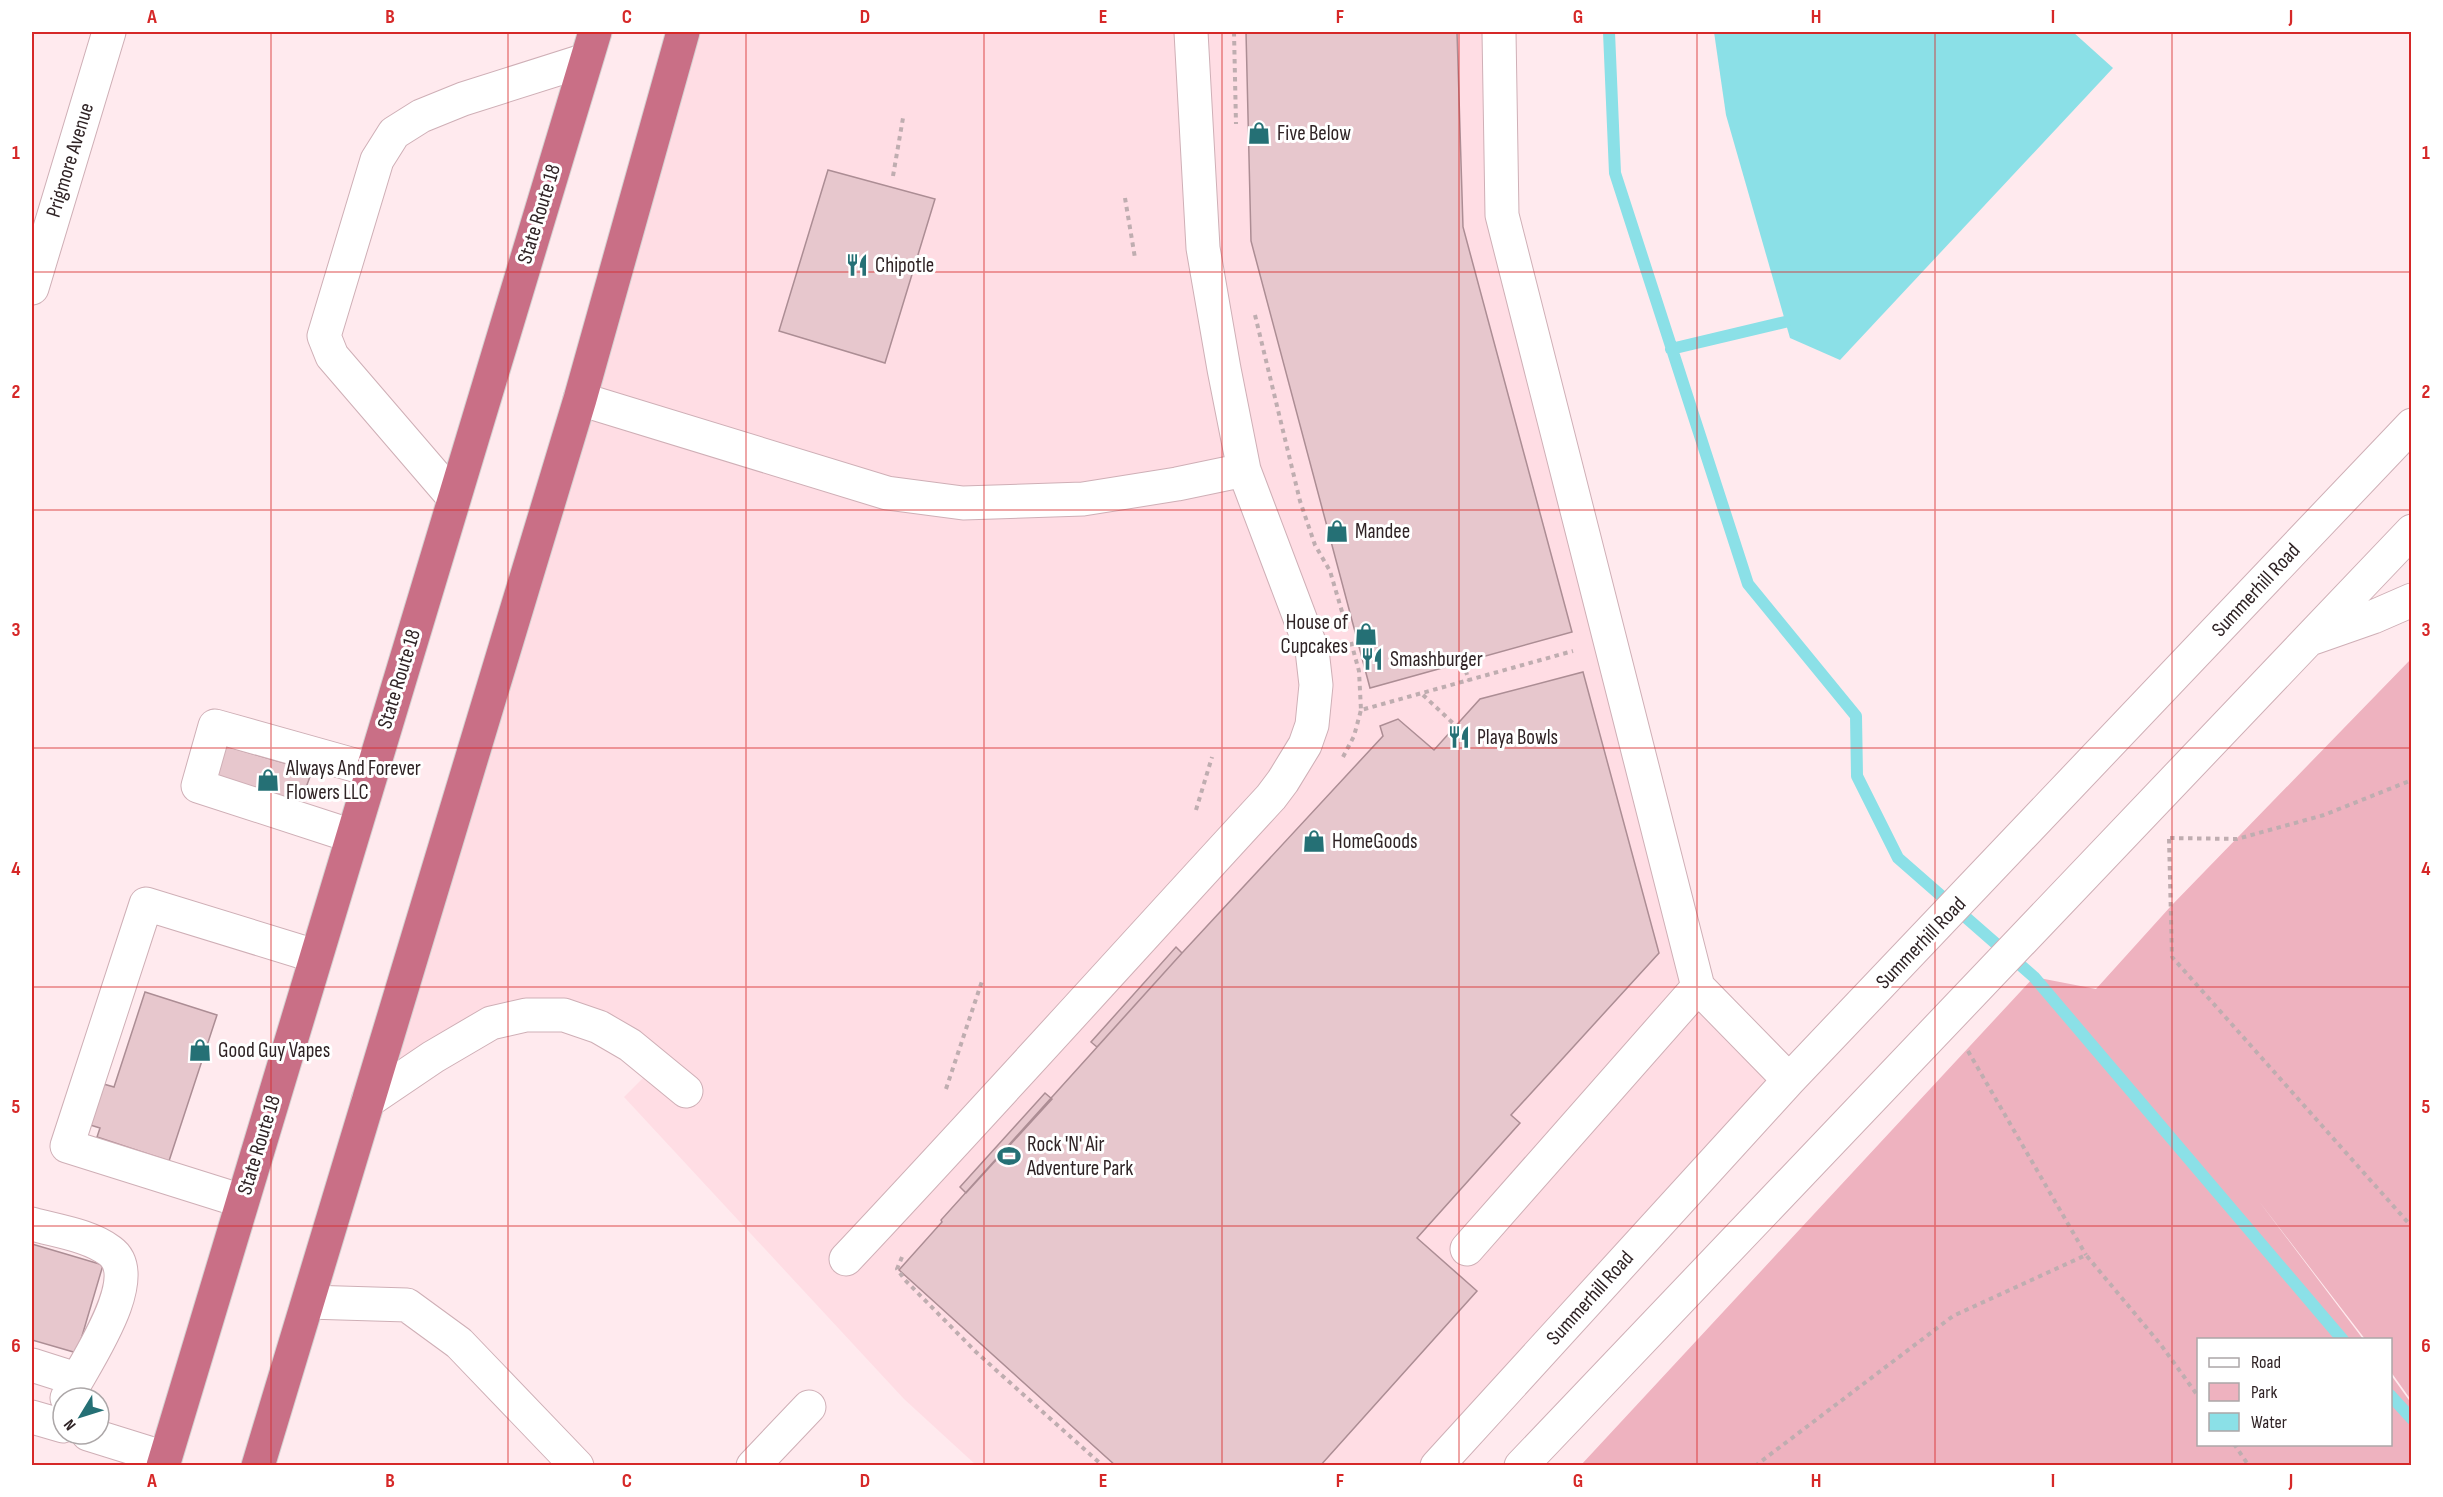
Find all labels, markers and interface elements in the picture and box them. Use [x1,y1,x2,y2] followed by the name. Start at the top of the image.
[146,5,157,29] text: A
[385,5,395,29] text: B
[622,5,632,29] text: C
[860,5,870,29] text: D
[1099,5,1107,29] text: E
[1336,5,1344,29] text: F
[1573,5,1583,29] text: G
[1811,5,1821,29] text: H
[2051,5,2055,29] text: I
[2288,5,2293,29] text: J
[41,100,99,220] street label: Prigmore Avenue
[1246,120,1272,146] shop icon: Five Below
[1277,121,1351,146] place label: Five Below
[12,141,20,165] text: 1
[2422,141,2430,165] text: 1
[512,161,566,267] street label: State Route 18
[844,252,870,278] restaurant icon: Chipotle
[875,253,934,278] place label: Chipotle
[12,380,20,404] text: 2
[2422,380,2430,404] text: 2
[1324,518,1350,544] shop icon: Mandee
[1355,519,1410,544] place label: Mandee
[2207,538,2305,642] street label: Summerhill Road
[1281,610,1349,659] place label: House of Cupcakes
[12,618,21,642] text: 3
[2422,618,2431,642] text: 3
[1353,621,1379,647] shop icon: House of Cupcakes
[372,626,426,732] street label: State Route 18
[1359,646,1385,672] restaurant icon: Smashburger
[1390,647,1483,672] place label: Smashburger
[1446,724,1472,750] restaurant icon: Playa Bowls
[1477,725,1558,750] place label: Playa Bowls
[285,756,421,805] place label: Always And Forever Flowers LLC
[255,767,281,793] shop icon: Always And Forever Flowers LLC
[1301,828,1327,854] shop icon: HomeGoods
[1332,829,1418,854] place label: HomeGoods
[11,857,21,881] text: 4
[2421,857,2431,881] text: 4
[1871,892,1971,994] street label: Summerhill Road
[187,1037,213,1063] shop icon: Good Guy Vapes
[218,1038,330,1063] place label: Good Guy Vapes
[232,1092,286,1198] street label: State Route 18
[12,1095,21,1119] text: 5
[2422,1095,2431,1119] text: 5
[1026,1132,1133,1181] place label: Rock 'N' Air Adventure Park
[996,1143,1022,1169] sports icon: Rock 'N' Air Adventure Park
[1541,1246,1639,1350] street label: Summerhill Road
[11,1334,21,1358] text: 6
[2421,1334,2431,1358] text: 6
[2197,1338,2392,1446] legend
[2251,1352,2281,1373] text: Road
[2251,1382,2277,1403] text: Park
[51,1386,111,1446] north arrow
[2251,1412,2287,1433] text: Water
[60,1415,80,1434] text: N
[146,1469,157,1493] text: A
[385,1469,395,1493] text: B
[622,1469,632,1493] text: C
[860,1469,870,1493] text: D
[1099,1469,1107,1493] text: E
[1336,1469,1344,1493] text: F
[1573,1469,1583,1493] text: G
[1811,1469,1821,1493] text: H
[2051,1469,2055,1493] text: I
[2288,1469,2293,1493] text: J

